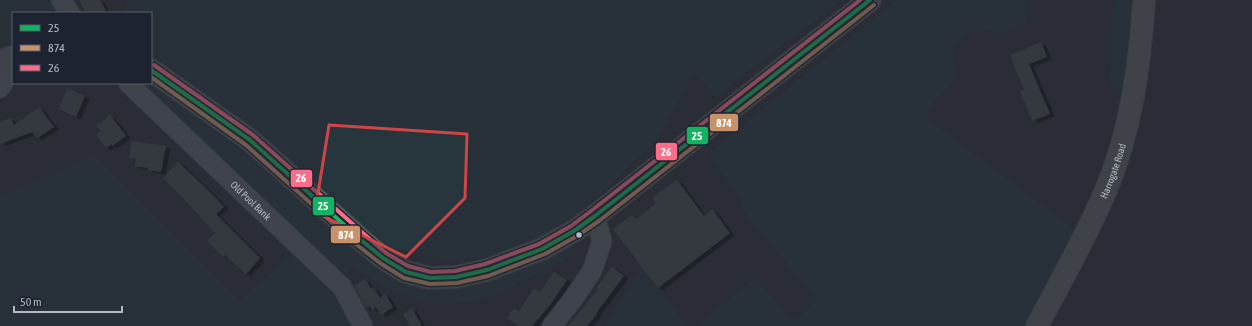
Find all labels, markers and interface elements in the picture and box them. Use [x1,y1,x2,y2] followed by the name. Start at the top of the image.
[12,12,152,84] legend
[48,21,59,35] text: 25
[48,41,65,55] text: 874
[48,61,60,75] text: 26
[709,113,739,132] line badge: 874
[716,117,732,129] text: 874
[686,126,709,145] line badge: 25
[692,130,702,142] text: 25
[655,142,678,161] line badge: 26
[1098,142,1128,200] street label: Harrogate Road
[661,146,671,158] text: 26
[290,169,313,188] line badge: 26
[296,172,306,184] text: 26
[228,179,274,223] street label: Old Pool Bank
[312,196,335,216] line badge: 25
[318,200,328,212] text: 25
[330,225,361,244] line badge: 874
[338,229,354,241] text: 874
[574,230,584,240] unlabelled marker
[14,288,122,314] scale bar
[20,295,42,309] text: 50 m

